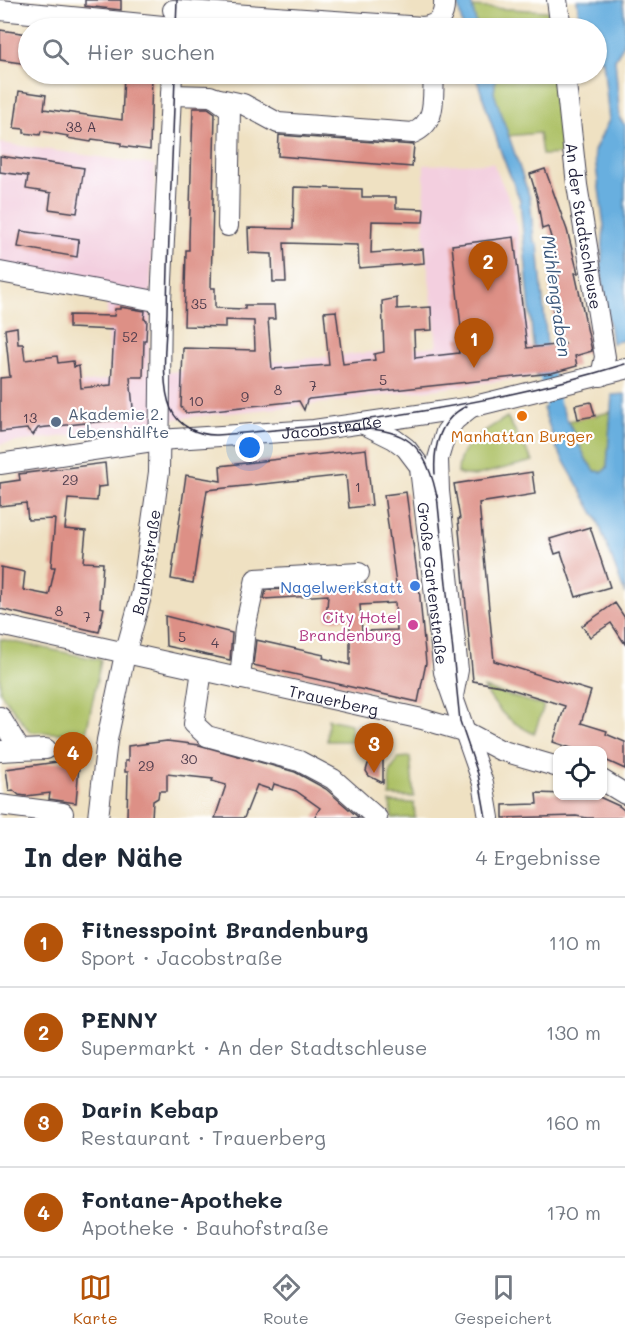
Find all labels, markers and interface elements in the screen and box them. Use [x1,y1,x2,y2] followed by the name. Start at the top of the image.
[18,18,607,84] search box
[39,35,72,68] icon: search
[87,37,215,66] text: Hier suchen
[66,117,96,136] house number: 38 A
[562,141,608,310] street label: An der Stadtschleuse
[537,233,577,359] water label: Mühlengraben
[468,242,508,291] pin: 2
[191,294,207,313] house number: 35
[454,318,494,368] pin: 1
[122,327,138,346] house number: 52
[379,370,387,389] house number: 5
[309,376,317,395] house number: 7
[274,380,282,399] house number: 8
[241,387,249,406] house number: 9
[189,391,204,410] house number: 10
[68,403,169,442] place label: Akademie 2. Lebenshälfte
[23,408,37,427] house number: 13
[515,409,529,423] marker: Manhattan Burger
[281,410,383,443] street label: Jacobstraße
[49,415,63,429] marker: Akademie 2. Lebenshälfte
[451,425,593,446] place label: Manhattan Burger
[235,433,264,462] your location
[62,470,78,489] house number: 29
[355,477,361,496] house number: 1
[414,501,454,665] street label: Große Gartenstraße
[126,508,164,617] street label: Bauhofstraße
[280,576,403,597] place label: Nagelwerkstatt
[408,579,422,593] marker: Nagelwerkstatt
[55,601,63,620] house number: 8
[299,606,401,645] place label: City Hotel Brandenburg
[83,607,91,626] house number: 7
[406,618,420,632] marker: City Hotel Brandenburg
[178,627,186,646] house number: 5
[211,633,220,652] house number: 4
[287,679,381,720] street label: Trauerberg
[354,724,394,773] pin: 3
[54,732,92,782] pin: 4
[553,746,607,800] map controls
[553,746,607,800] button: locate
[181,749,198,768] house number: 30
[138,756,154,775] house number: 29
[24,840,183,874] text: In der Nähe
[476,844,601,870] text: 4 Ergebnisse
[81,915,368,944] text: Fitnesspoint Brandenburg
[39,929,48,955] text: 1
[548,929,601,955] text: 110 m
[81,944,283,970] text: Sport · Jacobstraße
[81,1005,158,1034] text: PENNY
[38,1019,49,1045] text: 2
[546,1019,601,1045] text: 130 m
[81,1034,427,1060] text: Supermarkt · An der Stadtschleuse
[81,1095,219,1124] text: Darin Kebap
[38,1109,50,1135] text: 3
[545,1109,601,1135] text: 160 m
[81,1124,326,1150] text: Restaurant · Trauerberg
[81,1185,283,1214] text: Fontane-Apotheke
[37,1199,50,1225] text: 4
[546,1199,601,1225] text: 170 m
[81,1214,329,1240] text: Apotheke · Bauhofstraße
[73,1271,118,1328] tab: Karte
[263,1271,309,1328] tab: Route
[454,1271,552,1328] tab: Gespeichert

